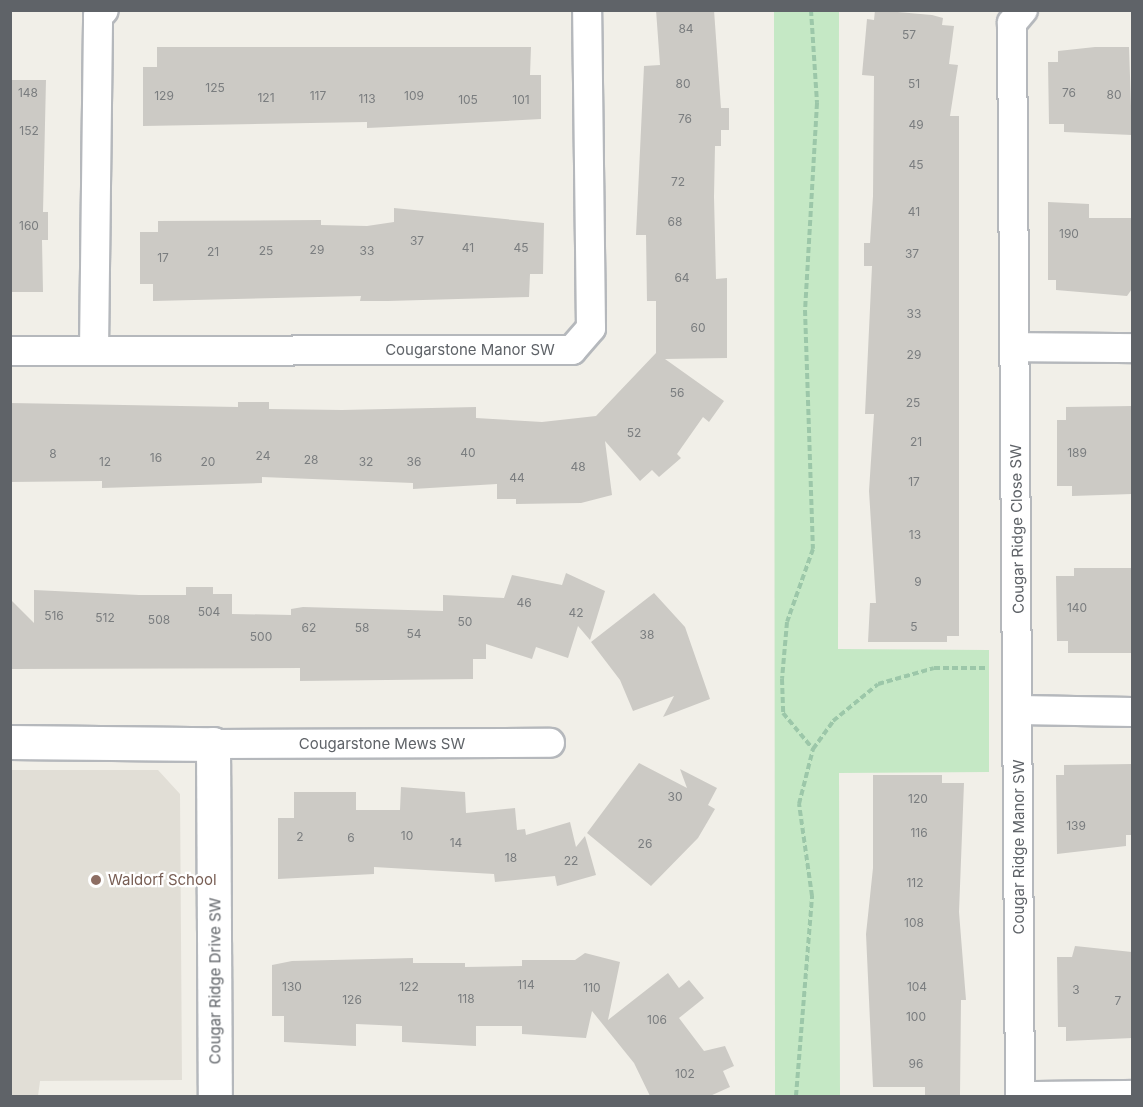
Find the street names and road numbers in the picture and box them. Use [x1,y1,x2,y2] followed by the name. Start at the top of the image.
[385,341,555,359] street label: Cougarstone Manor SW
[1007,444,1027,614] street label: Cougar Ridge Close SW
[299,735,465,753] street label: Cougarstone Mews SW
[1010,759,1028,935] street label: Cougar Ridge Manor SW
[206,898,224,1064] street label: Cougar Ridge Drive SW

